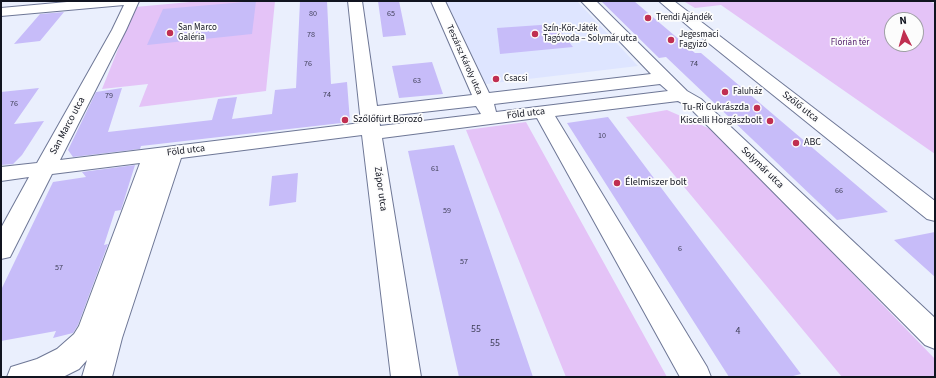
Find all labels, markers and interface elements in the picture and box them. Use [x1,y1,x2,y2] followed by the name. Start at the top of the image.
[309,9,317,19] house number: 80
[387,9,395,19] house number: 65
[884,12,924,52] north arrow
[643,13,653,23] marker: Trendi Ajándék
[656,13,712,23] place label: Trendi Ajándék
[899,13,907,28] text: N
[178,23,217,44] place label: San Marco Galéria
[444,23,484,97] street label: Teszársz Károly utca
[543,24,637,45] place label: Szín-Kör-Játék Tagóvoda – Solymár utca
[165,28,175,38] marker: San Marco Galéria
[530,29,540,39] marker: Szín-Kör-Játék Tagóvoda – Solymár utca
[307,30,315,40] house number: 78
[679,30,719,51] place label: Jegesmaci Fagyizó
[666,35,676,45] marker: Jegesmaci Fagyizó
[831,38,869,48] park label: Flórián tér
[304,59,312,69] house number: 76
[690,59,698,69] house number: 74
[491,74,501,84] marker: Csacsi
[504,74,528,84] place label: Csacsi
[413,76,421,86] house number: 63
[720,87,730,97] marker: Faluház
[733,87,762,97] place label: Faluház
[779,89,821,125] street label: Szőlő utca
[323,90,331,100] house number: 74
[105,91,113,101] house number: 79
[48,95,88,157] street label: San Marco utca
[10,99,18,109] house number: 76
[682,102,749,114] place label: Tu-Ri Cukrászda
[752,103,762,113] marker: Tu-Ri Cukrászda
[506,106,546,122] street label: Föld utca
[353,114,423,126] place label: Szőlőfürt Borozó
[340,115,350,125] marker: Szőlőfürt Borozó
[680,115,762,127] place label: Kiscelli Horgászbolt
[765,116,775,126] marker: Kiscelli Horgászbolt
[598,131,606,141] house number: 10
[804,137,821,149] place label: ABC
[791,138,801,148] marker: ABC
[166,143,206,159] street label: Föld utca
[738,145,786,191] street label: Solymár utca
[431,164,439,174] house number: 61
[371,166,389,212] street label: Zápor utca
[625,177,687,189] place label: Élelmiszer bolt
[612,178,622,188] marker: Élelmiszer bolt
[835,186,843,196] house number: 66
[443,206,451,216] house number: 59
[678,244,682,254] house number: 6
[460,257,468,267] house number: 57
[55,263,63,273] house number: 57
[471,324,481,336] house number: 55
[736,326,740,338] house number: 4
[490,338,500,350] house number: 55

